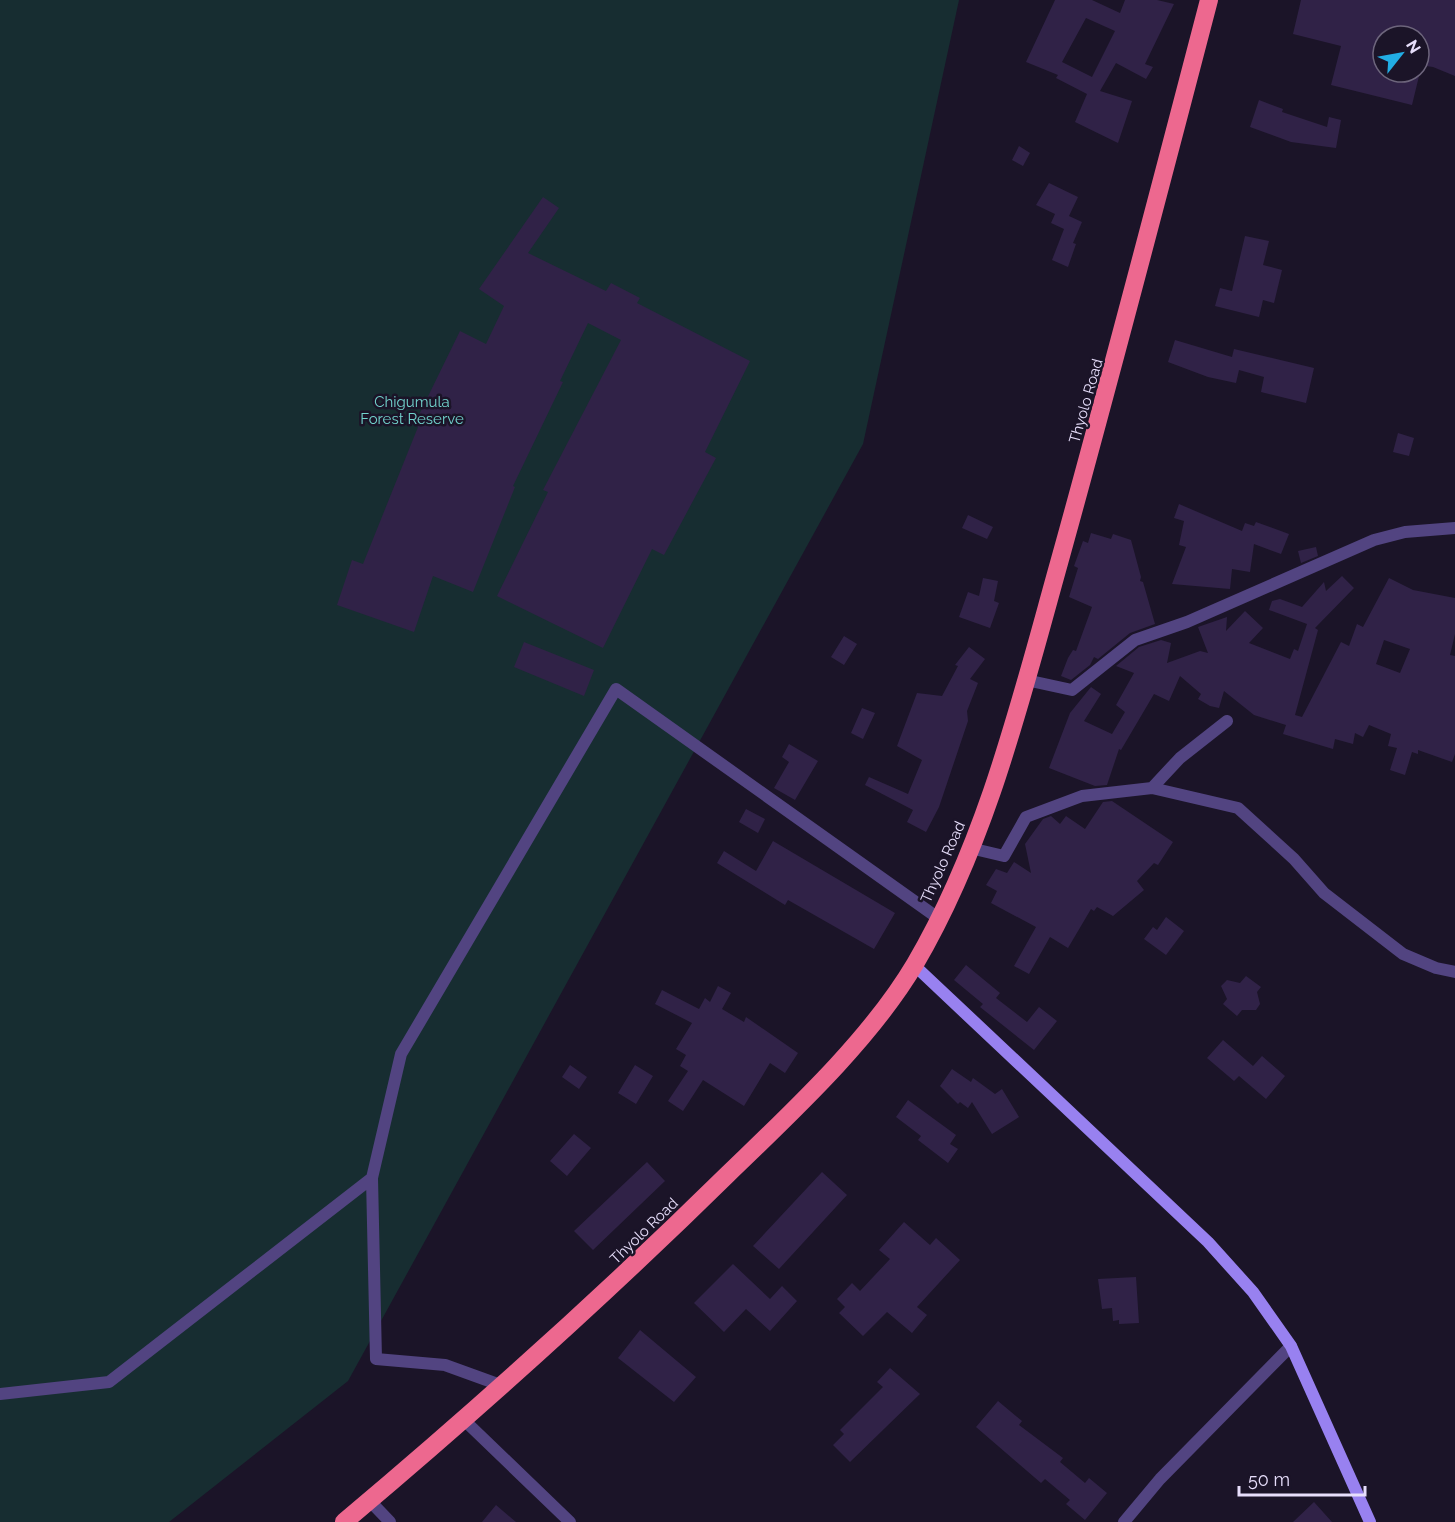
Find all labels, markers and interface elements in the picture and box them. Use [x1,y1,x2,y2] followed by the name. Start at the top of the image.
[1371,24,1431,84] north arrow
[1402,36,1425,57] text: N
[1065,357,1107,445] street label: Thyolo Road
[360,393,464,428] park label: Chigumula Forest Reserve
[917,818,969,906] street label: Thyolo Road
[606,1194,682,1268] street label: Thyolo Road
[1239,1459,1365,1497] scale bar
[1248,1469,1290,1490] text: 50 m

